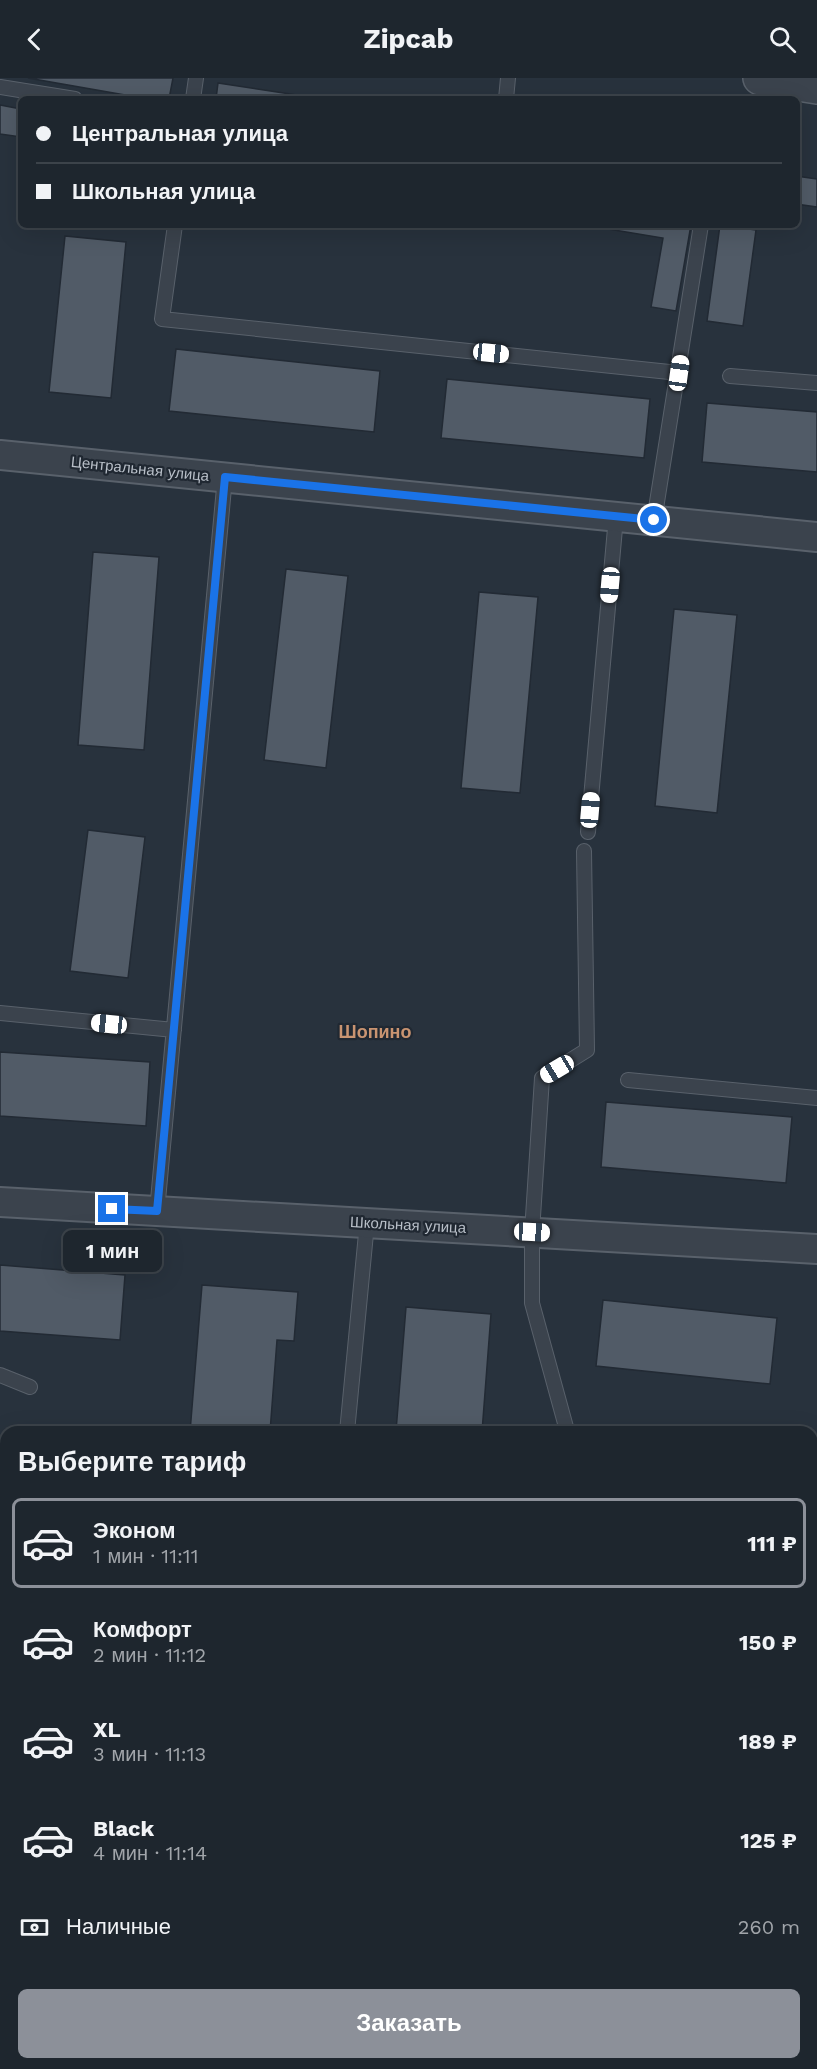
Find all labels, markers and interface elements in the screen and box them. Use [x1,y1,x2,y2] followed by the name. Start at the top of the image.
[18,23,51,56] icon: back
[364,23,453,55] text: Zipcab
[766,23,799,56] icon: search
[72,121,288,146] text: Центральная улица
[72,179,255,204] text: Школьная улица
[472,342,510,364] car
[668,354,690,392] car
[70,453,211,485] street label: Центральная улица
[640,506,667,533] route start
[599,566,621,604] car
[579,791,601,829] car
[90,1013,128,1035] car
[339,1021,411,1042] district label: Шопино
[537,1052,577,1086] car
[98,1195,125,1222] route end
[350,1213,467,1237] street label: Школьная улица
[514,1222,550,1242] car
[63,1230,162,1272] callout: 1 мин
[86,1239,139,1263] text: 1 мин
[18,1446,246,1478] text: Выберите тариф
[21,1516,75,1570] icon: car
[93,1518,176,1543] text: Эконом
[747,1531,797,1556] text: 111 ₽
[93,1544,198,1568] text: 1 мин · 11:11
[21,1615,75,1669] icon: car
[93,1617,192,1642] text: Комфорт
[739,1630,797,1655] text: 150 ₽
[93,1643,206,1667] text: 2 мин · 11:12
[21,1714,75,1768] icon: car
[93,1717,121,1742] text: XL
[739,1729,797,1754] text: 189 ₽
[93,1742,206,1766] text: 3 мин · 11:13
[21,1813,75,1867] icon: car
[93,1816,154,1841] text: Black
[740,1828,797,1853] text: 125 ₽
[93,1841,207,1865] text: 4 мин · 11:14
[18,1911,51,1944] icon: cash
[66,1914,171,1939] text: Наличные
[738,1915,800,1939] text: 260 m
[18,1989,800,2058] button: Заказать

